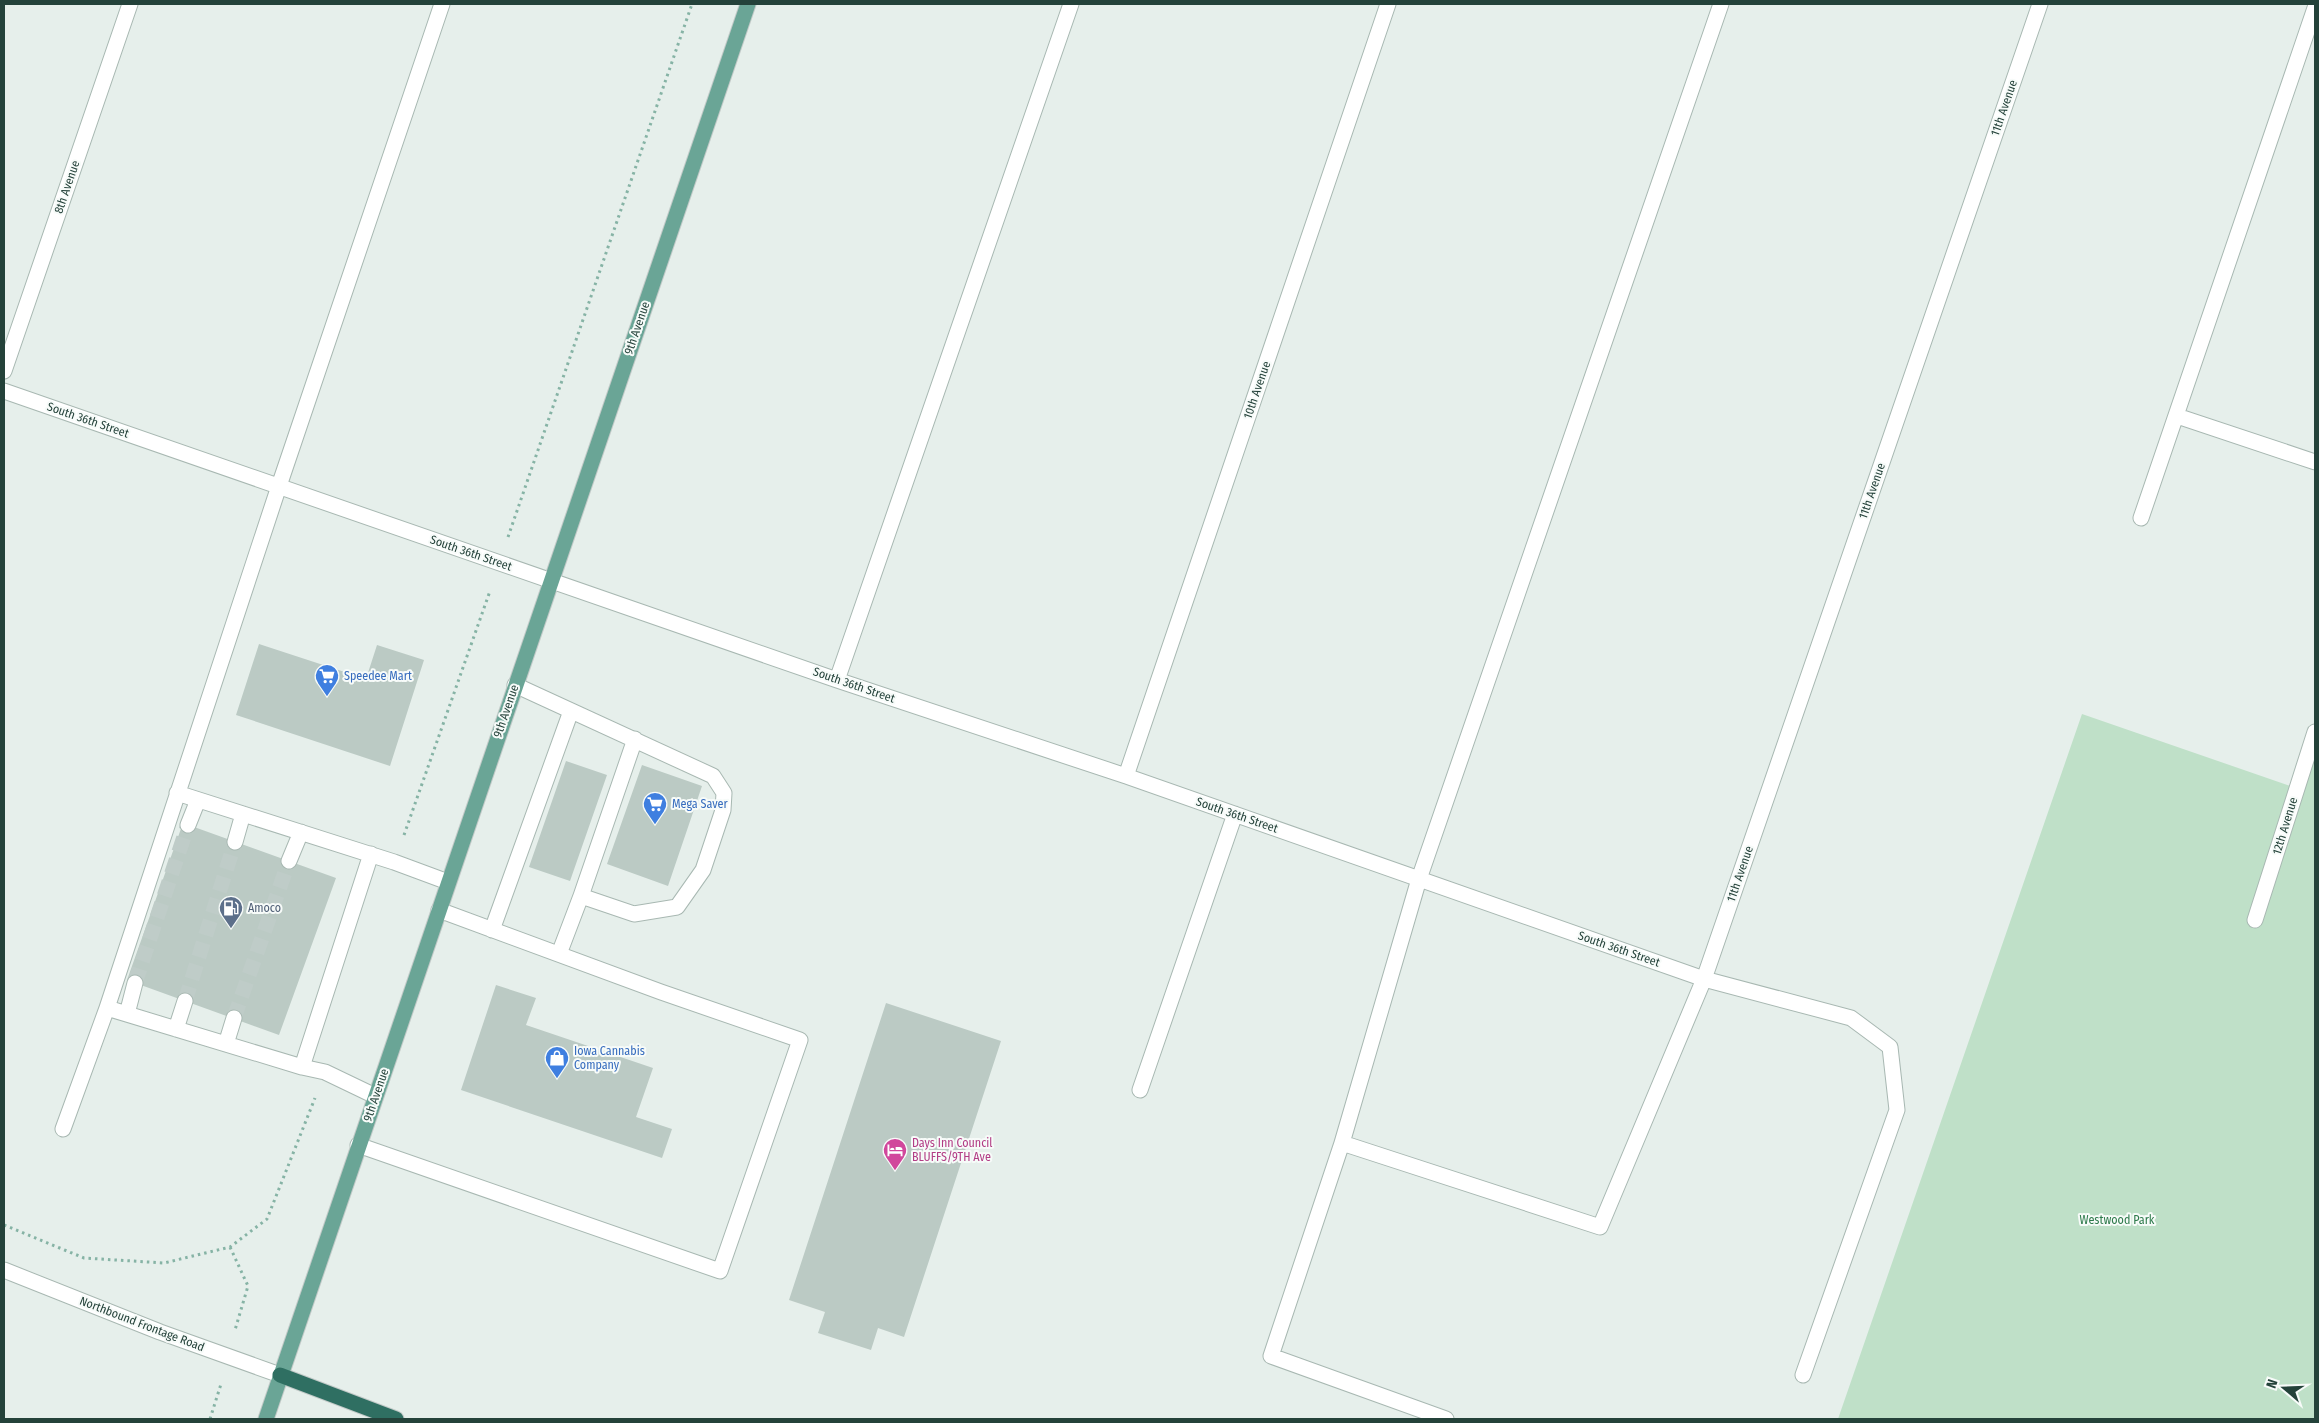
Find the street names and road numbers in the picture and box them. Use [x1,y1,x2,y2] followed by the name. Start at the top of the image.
[1988,78,2020,138] street label: 11th Avenue
[51,159,83,215] street label: 8th Avenue
[621,300,653,356] street label: 9th Avenue
[1241,359,1273,421] street label: 10th Avenue
[45,399,131,441] street label: South 36th Street
[1856,461,1888,521] street label: 11th Avenue
[428,532,514,574] street label: South 36th Street
[811,664,897,706] street label: South 36th Street
[490,683,522,739] street label: 9th Avenue
[1194,794,1280,836] street label: South 36th Street
[2270,796,2300,856] street label: 12th Avenue
[1724,844,1756,904] street label: 11th Avenue
[1576,928,1662,970] street label: South 36th Street
[360,1067,392,1123] street label: 9th Avenue
[78,1294,206,1354] street label: Northbound Frontage Road

